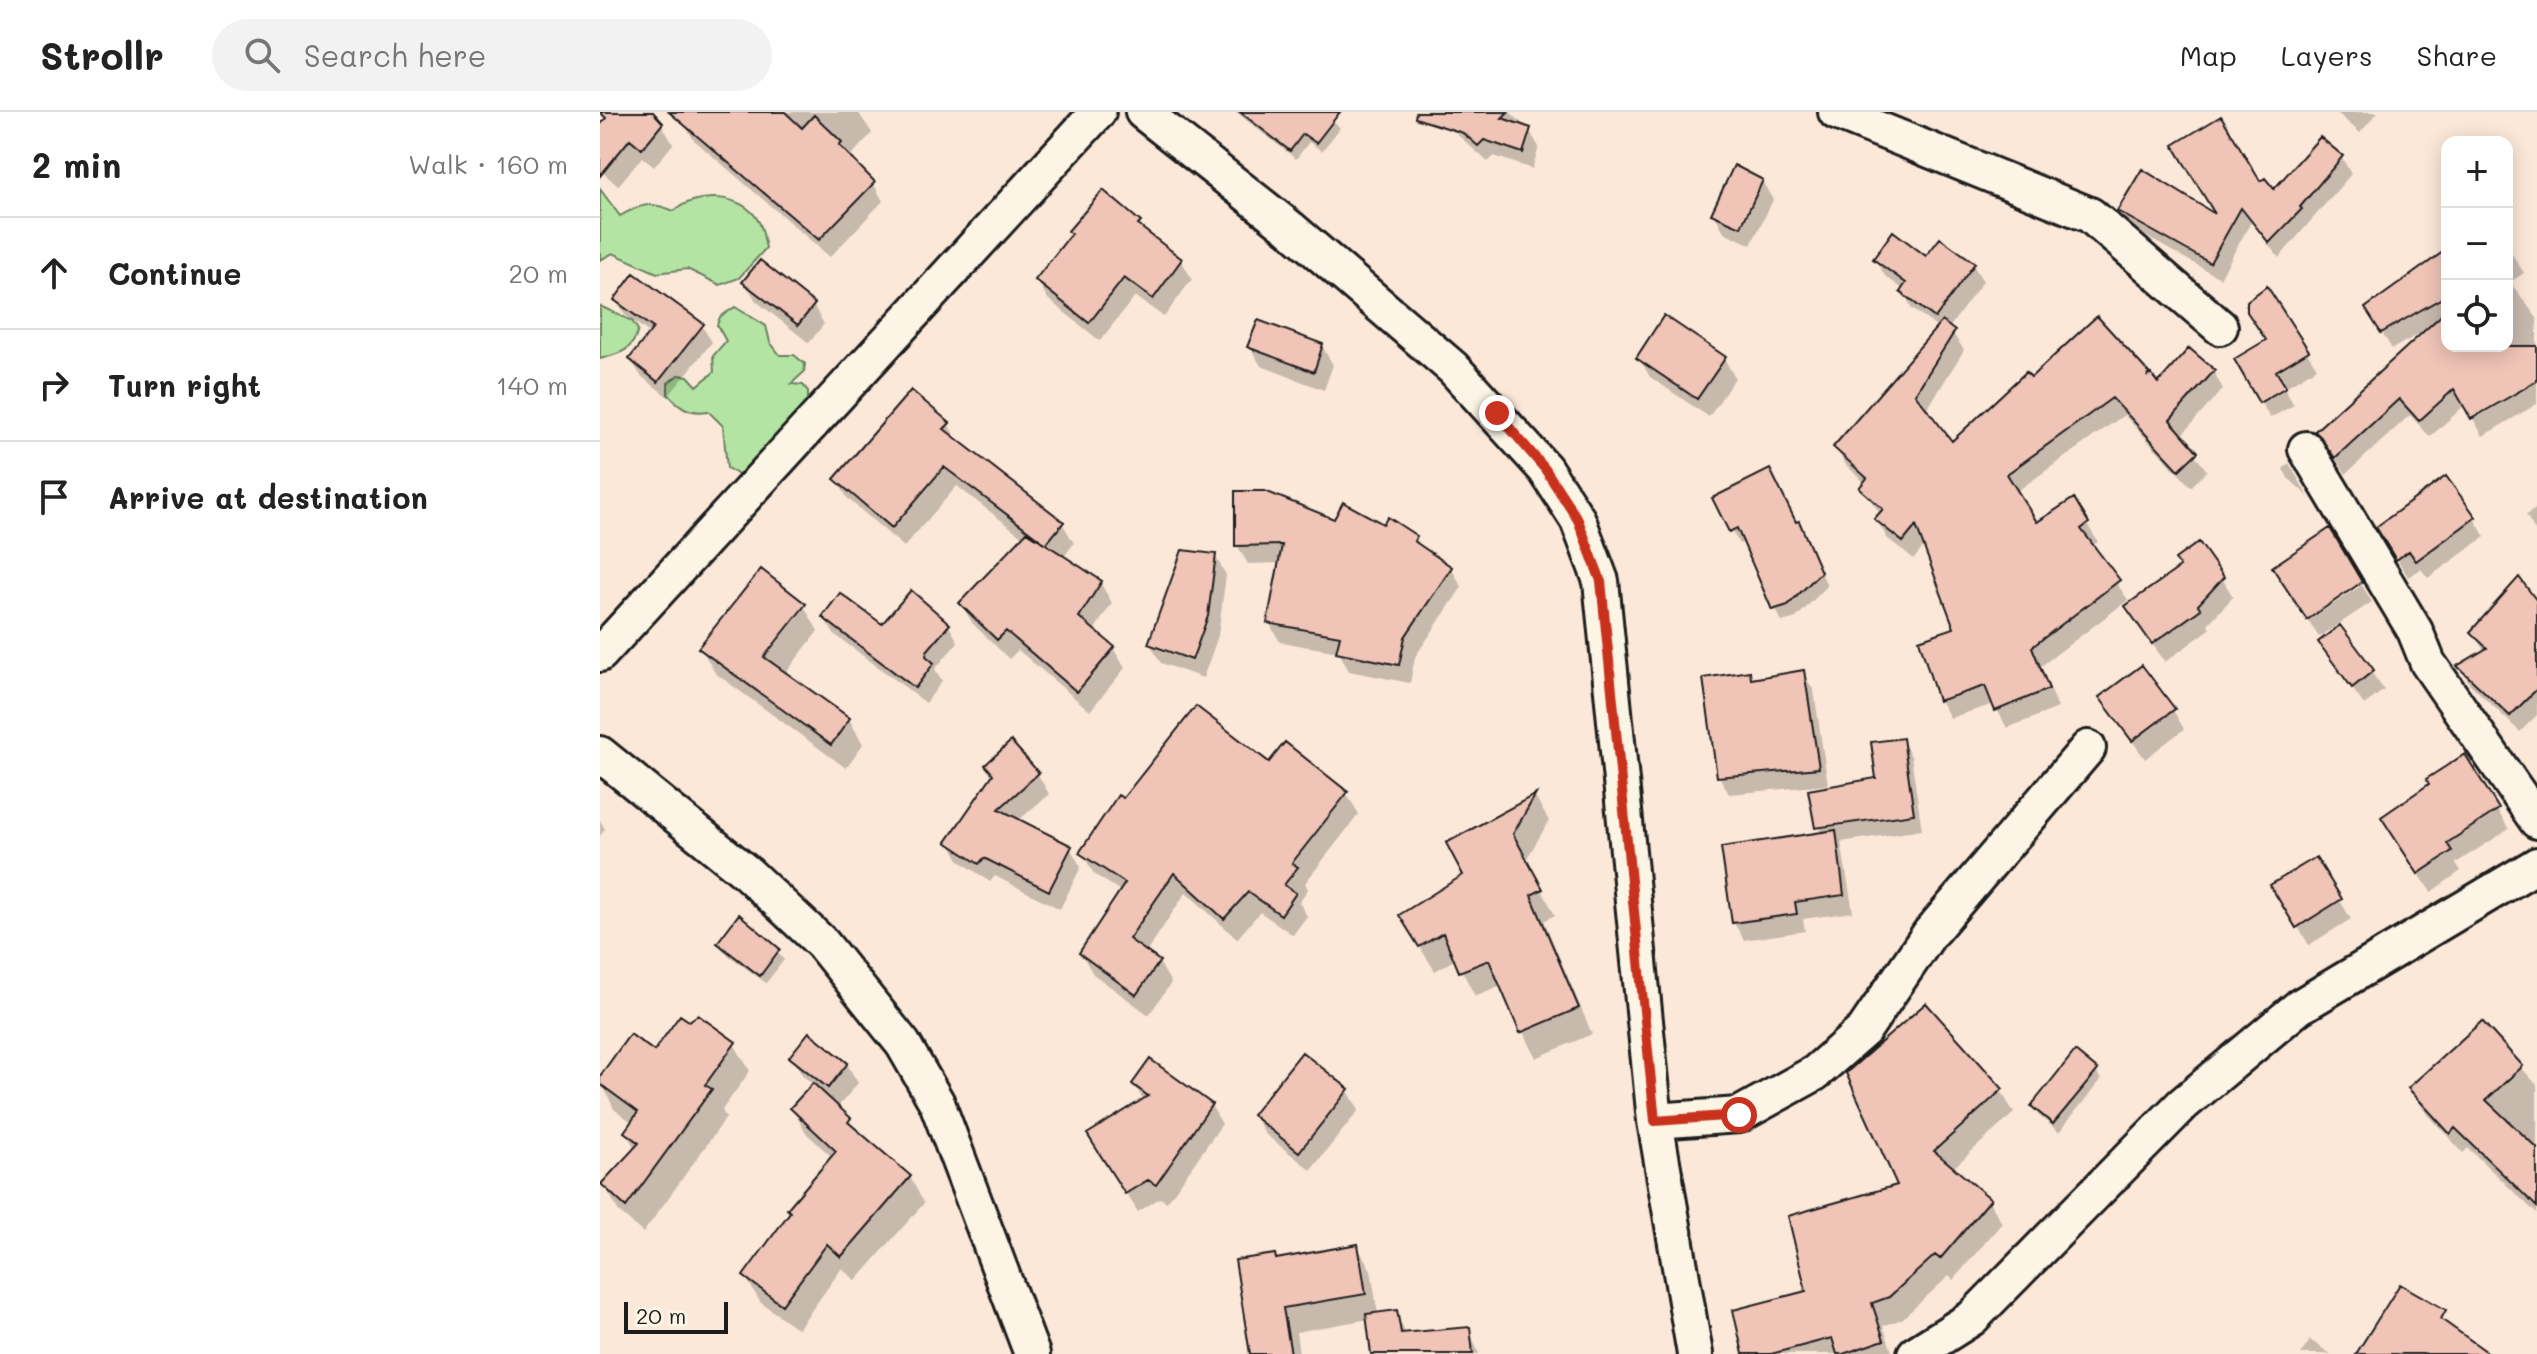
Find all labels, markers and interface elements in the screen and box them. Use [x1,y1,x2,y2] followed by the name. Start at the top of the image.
[212,19,772,91] search box
[40,30,164,80] text: Strollr
[240,33,284,77] icon: search
[304,35,486,75] text: Search here
[2180,37,2237,73] text: Map
[2281,37,2373,73] text: Layers
[2417,37,2497,73] text: Share
[2441,136,2513,352] map controls
[2441,136,2513,208] button: +
[32,142,121,187] text: 2 min
[408,147,568,181] text: Walk · 160 m
[2441,208,2513,280] button: −
[32,251,76,295] icon: ahead
[108,253,241,293] text: Continue
[508,256,568,290] text: 20 m
[2441,280,2513,352] button: locate
[32,363,76,407] icon: right
[108,365,261,405] text: Turn right
[496,368,568,402] text: 140 m
[1479,395,1515,431] route end
[32,475,76,519] icon: arrive
[108,477,428,517] text: Arrive at destination
[1721,1097,1757,1133] route start
[624,1298,728,1334] scale bar
[636,1301,686,1330] text: 20 m

